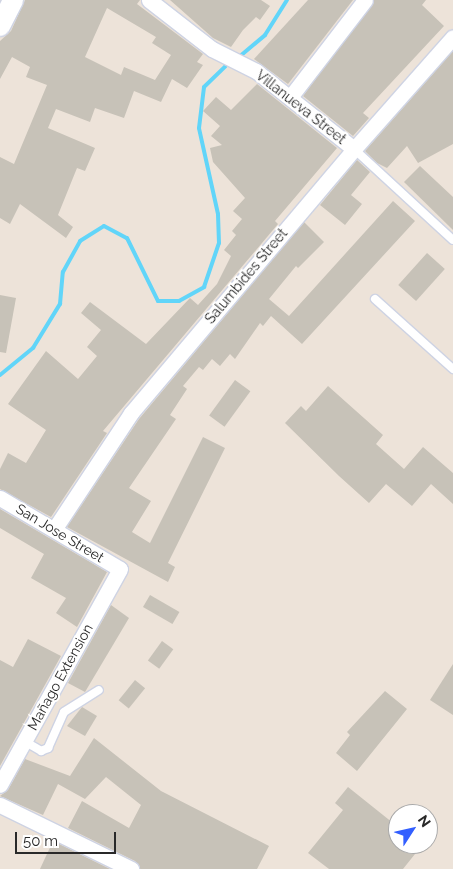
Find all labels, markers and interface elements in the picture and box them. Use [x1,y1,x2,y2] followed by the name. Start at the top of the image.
[253,67,349,147] street label: Villanueva Street
[201,225,291,327] street label: Salumbides Street
[13,500,107,566] street label: San Jose Street
[24,621,96,733] street label: Mañago Extension
[388,804,438,854] north arrow
[415,812,434,830] text: N
[18,822,119,854] scale bar
[23,832,58,850] text: 50 m

